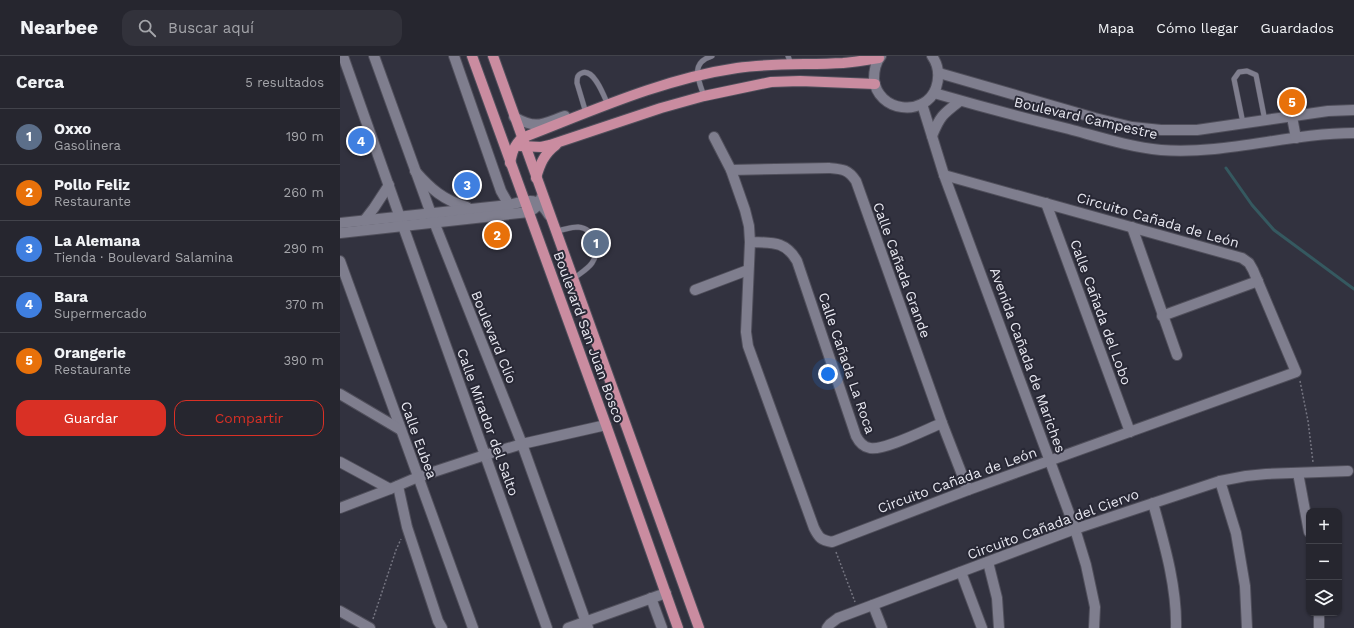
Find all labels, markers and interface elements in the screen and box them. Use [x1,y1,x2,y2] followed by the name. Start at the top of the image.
[122,10,402,46] search box
[20,16,98,39] text: Nearbee
[136,17,158,39] icon: search
[168,19,254,37] text: Buscar aquí
[1098,20,1134,36] text: Mapa
[1156,20,1239,36] text: Cómo llegar
[1261,20,1334,36] text: Guardados
[16,72,64,92] text: Cerca
[245,75,324,90] text: 5 resultados
[1279,87,1305,117] pin: 5
[1013,94,1159,142] street label: Boulevard Campestre
[54,120,91,138] text: Oxxo
[348,126,374,156] pin: 4
[26,129,32,144] text: 1
[286,129,324,144] text: 190 m
[54,138,121,153] text: Gasolinera
[454,170,480,200] pin: 3
[54,176,130,194] text: Pollo Feliz
[25,185,33,200] text: 2
[284,185,324,200] text: 260 m
[1075,189,1241,251] street label: Circuito Cañada de León
[54,194,131,209] text: Restaurante
[870,200,934,340] street label: Calle Cañada Grande
[484,220,510,250] pin: 2
[583,228,609,258] pin: 1
[54,232,140,250] text: La Alemana
[1067,237,1135,387] street label: Calle Cañada del Lobo
[25,241,33,256] text: 3
[283,241,324,256] text: 290 m
[550,249,628,425] street label: Boulevard San Juan Bosco
[54,250,233,265] text: Tienda · Boulevard Salamina
[987,265,1069,455] street label: Avenida Cañada de Mariches
[54,288,88,306] text: Bara
[468,288,520,386] street label: Boulevard Clío
[815,290,879,436] street label: Calle Cañada La Roca
[25,297,33,312] text: 4
[285,297,324,312] text: 370 m
[54,306,147,321] text: Supermercado
[54,344,126,362] text: Orangerie
[454,346,522,498] street label: Calle Mirador del Salto
[25,353,33,368] text: 5
[283,353,324,368] text: 390 m
[54,362,131,377] text: Restaurante
[818,364,838,384] your location
[398,399,440,481] street label: Calle Eubea
[16,400,166,436] button: Guardar
[174,400,324,436] button: Compartir
[875,444,1039,516] street label: Circuito Cañada de León
[965,485,1141,563] street label: Circuito Cañada del Ciervo
[1306,508,1342,616] map controls
[1306,508,1342,544] button: +
[1306,544,1342,580] button: −
[1306,580,1342,616] button: layers

